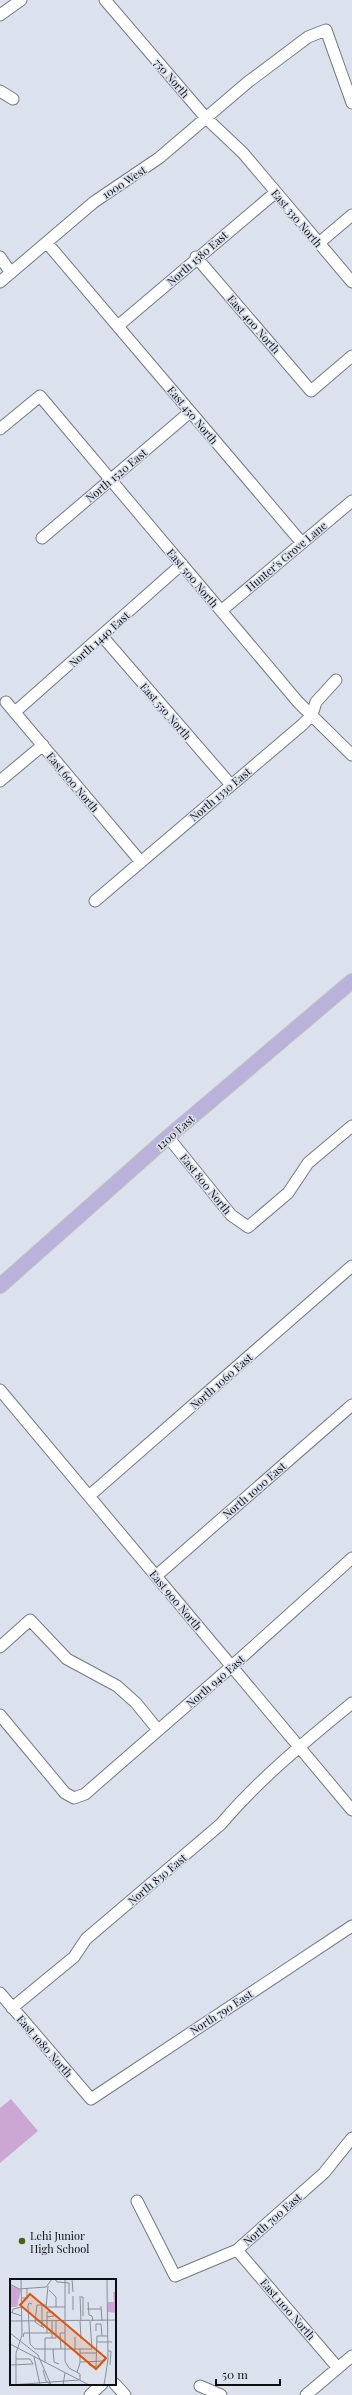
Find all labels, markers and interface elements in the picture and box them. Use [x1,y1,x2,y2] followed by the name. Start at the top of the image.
[151,55,193,101] street label: 750 North
[99,162,149,202] street label: 1000 West
[268,186,326,251] street label: East 330 North
[163,227,231,289] street label: North 1580 East
[224,291,284,357] street label: East 400 North
[164,383,222,448] street label: East 450 North
[82,445,150,505] street label: North 1520 East
[242,517,330,594] street label: Hunter's Grove Lane
[164,545,223,611] street label: East 500 North
[65,608,133,670] street label: North 1440 East
[137,679,195,743] street label: East 550 North
[43,749,103,816] street label: East 600 North
[186,764,254,824] street label: North 1330 East
[153,1111,197,1153] street label: 1200 East
[177,1151,235,1218] street label: East 800 North
[187,1350,256,1412] street label: North 1060 East
[219,1458,289,1522] street label: North 1000 East
[146,1567,206,1634] street label: East 900 North
[183,1651,248,1711] street label: North 940 East
[124,1850,190,1908] street label: North 830 East
[187,1986,255,2038] street label: North 790 East
[14,2012,77,2081] street label: East 1080 North
[240,2189,305,2249] street label: North 700 East
[30,2228,89,2256] place label: Lehi Junior High School
[17,2236,27,2246] marker: Lehi Junior High School
[257,2275,319,2343] street label: East 1100 North
[10,2279,116,2385] inset map
[216,2361,280,2387] scale bar
[222,2366,248,2382] text: 50 m

